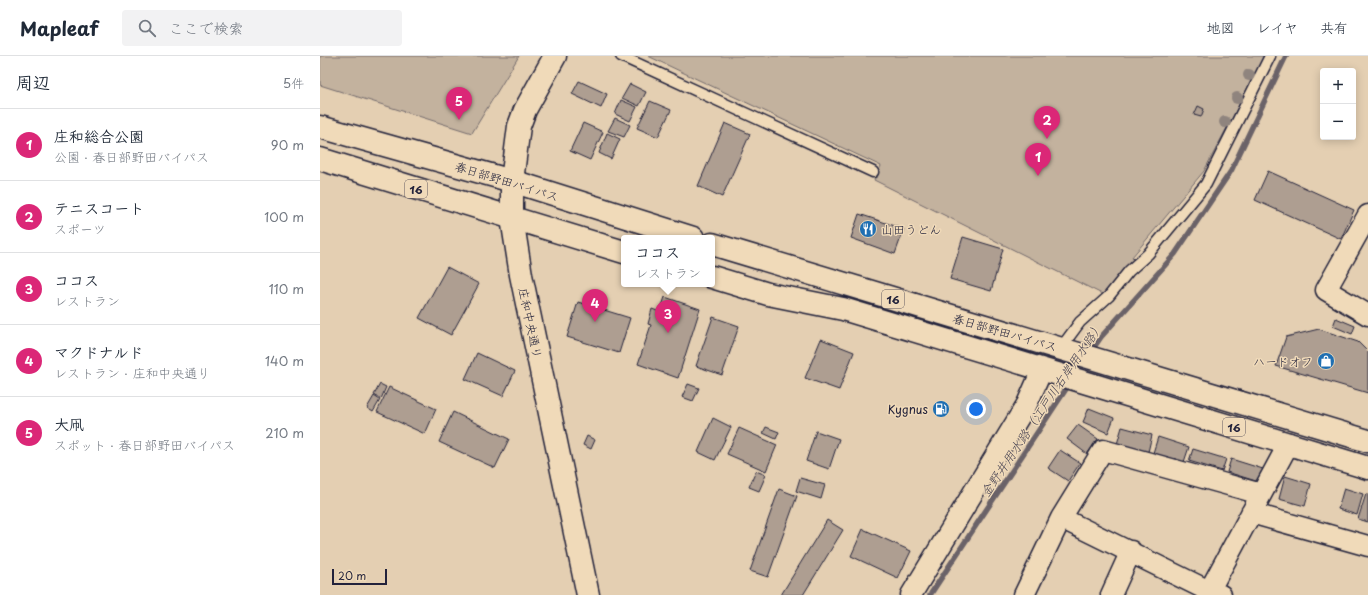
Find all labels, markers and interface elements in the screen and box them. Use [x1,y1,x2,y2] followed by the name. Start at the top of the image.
[122,10,402,46] search box
[20,14,98,42] text: Mapleaf
[168,16,243,39] text: ここで検索
[136,17,158,39] icon: search
[1207,17,1235,38] text: 地図
[1257,17,1298,38] text: レイヤ
[1320,17,1348,38] text: 共有
[1320,68,1356,140] map controls
[1320,68,1356,104] button: +
[16,69,50,95] text: 周辺
[283,73,304,92] text: 5件
[446,87,472,120] pin: 5
[1320,104,1356,140] button: −
[1034,106,1060,139] pin: 2
[54,124,144,147] text: 庄和総合公園
[26,135,32,154] text: 1
[271,135,304,154] text: 90 m
[1025,143,1051,176] pin: 1
[54,147,209,166] text: 公園 · 春日部野田バイパス
[453,157,561,205] street label: 春日部野田バイパス
[405,180,427,198] road number: 16
[54,196,144,219] text: テニスコート
[24,207,34,226] text: 2
[264,207,304,226] text: 100 m
[54,219,106,238] text: スポーツ
[858,219,878,239] restaurant icon: 山田うどん
[881,220,941,238] place label: 山田うどん
[621,235,715,287] popup
[635,240,680,263] text: ココス
[635,263,701,282] text: レストラン
[54,268,99,291] text: ココス
[25,279,33,298] text: 3
[269,279,304,298] text: 110 m
[515,286,547,360] street label: 庄和中央通り
[582,289,608,322] pin: 4
[882,290,904,308] road number: 16
[54,291,120,310] text: レストラン
[655,300,681,333] pin: 3
[951,308,1059,356] street label: 春日部野田バイパス
[975,317,1107,501] water label: 金野井用水路（江戸川右岸用水路）
[54,340,143,363] text: マクドナルド
[25,351,33,370] text: 4
[265,351,304,370] text: 140 m
[1316,351,1336,371] shop icon: ハードオフ
[1253,352,1313,370] place label: ハードオフ
[54,363,210,382] text: レストラン · 庄和中央通り
[931,399,951,419] fuel station icon: Kygnus
[966,399,986,419] your location
[888,400,929,418] place label: Kygnus
[54,412,84,435] text: 大凧
[1223,418,1245,436] road number: 16
[25,423,33,442] text: 5
[265,423,304,442] text: 210 m
[54,435,235,454] text: スポット · 春日部野田バイパス
[332,567,387,586] scale bar
[338,567,366,584] text: 20 m

